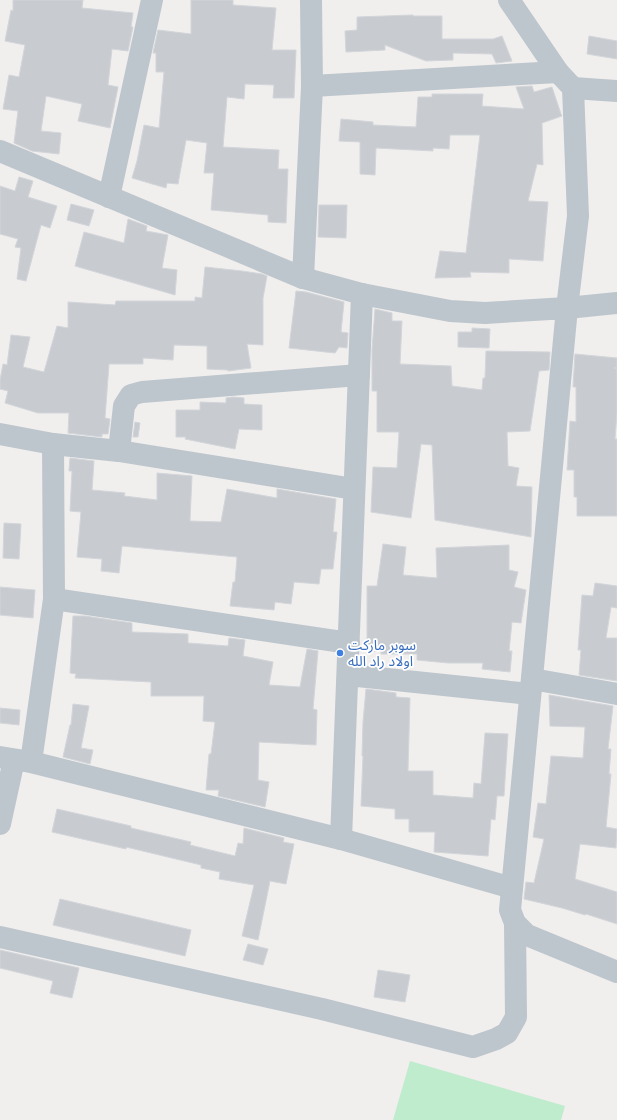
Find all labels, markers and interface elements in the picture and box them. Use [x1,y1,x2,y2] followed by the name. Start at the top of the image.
[348,637,416,670] place label: سوبر ماركت اولاد راد الله
[335,648,345,658] marker: سوبر ماركت اولاد راد الله

